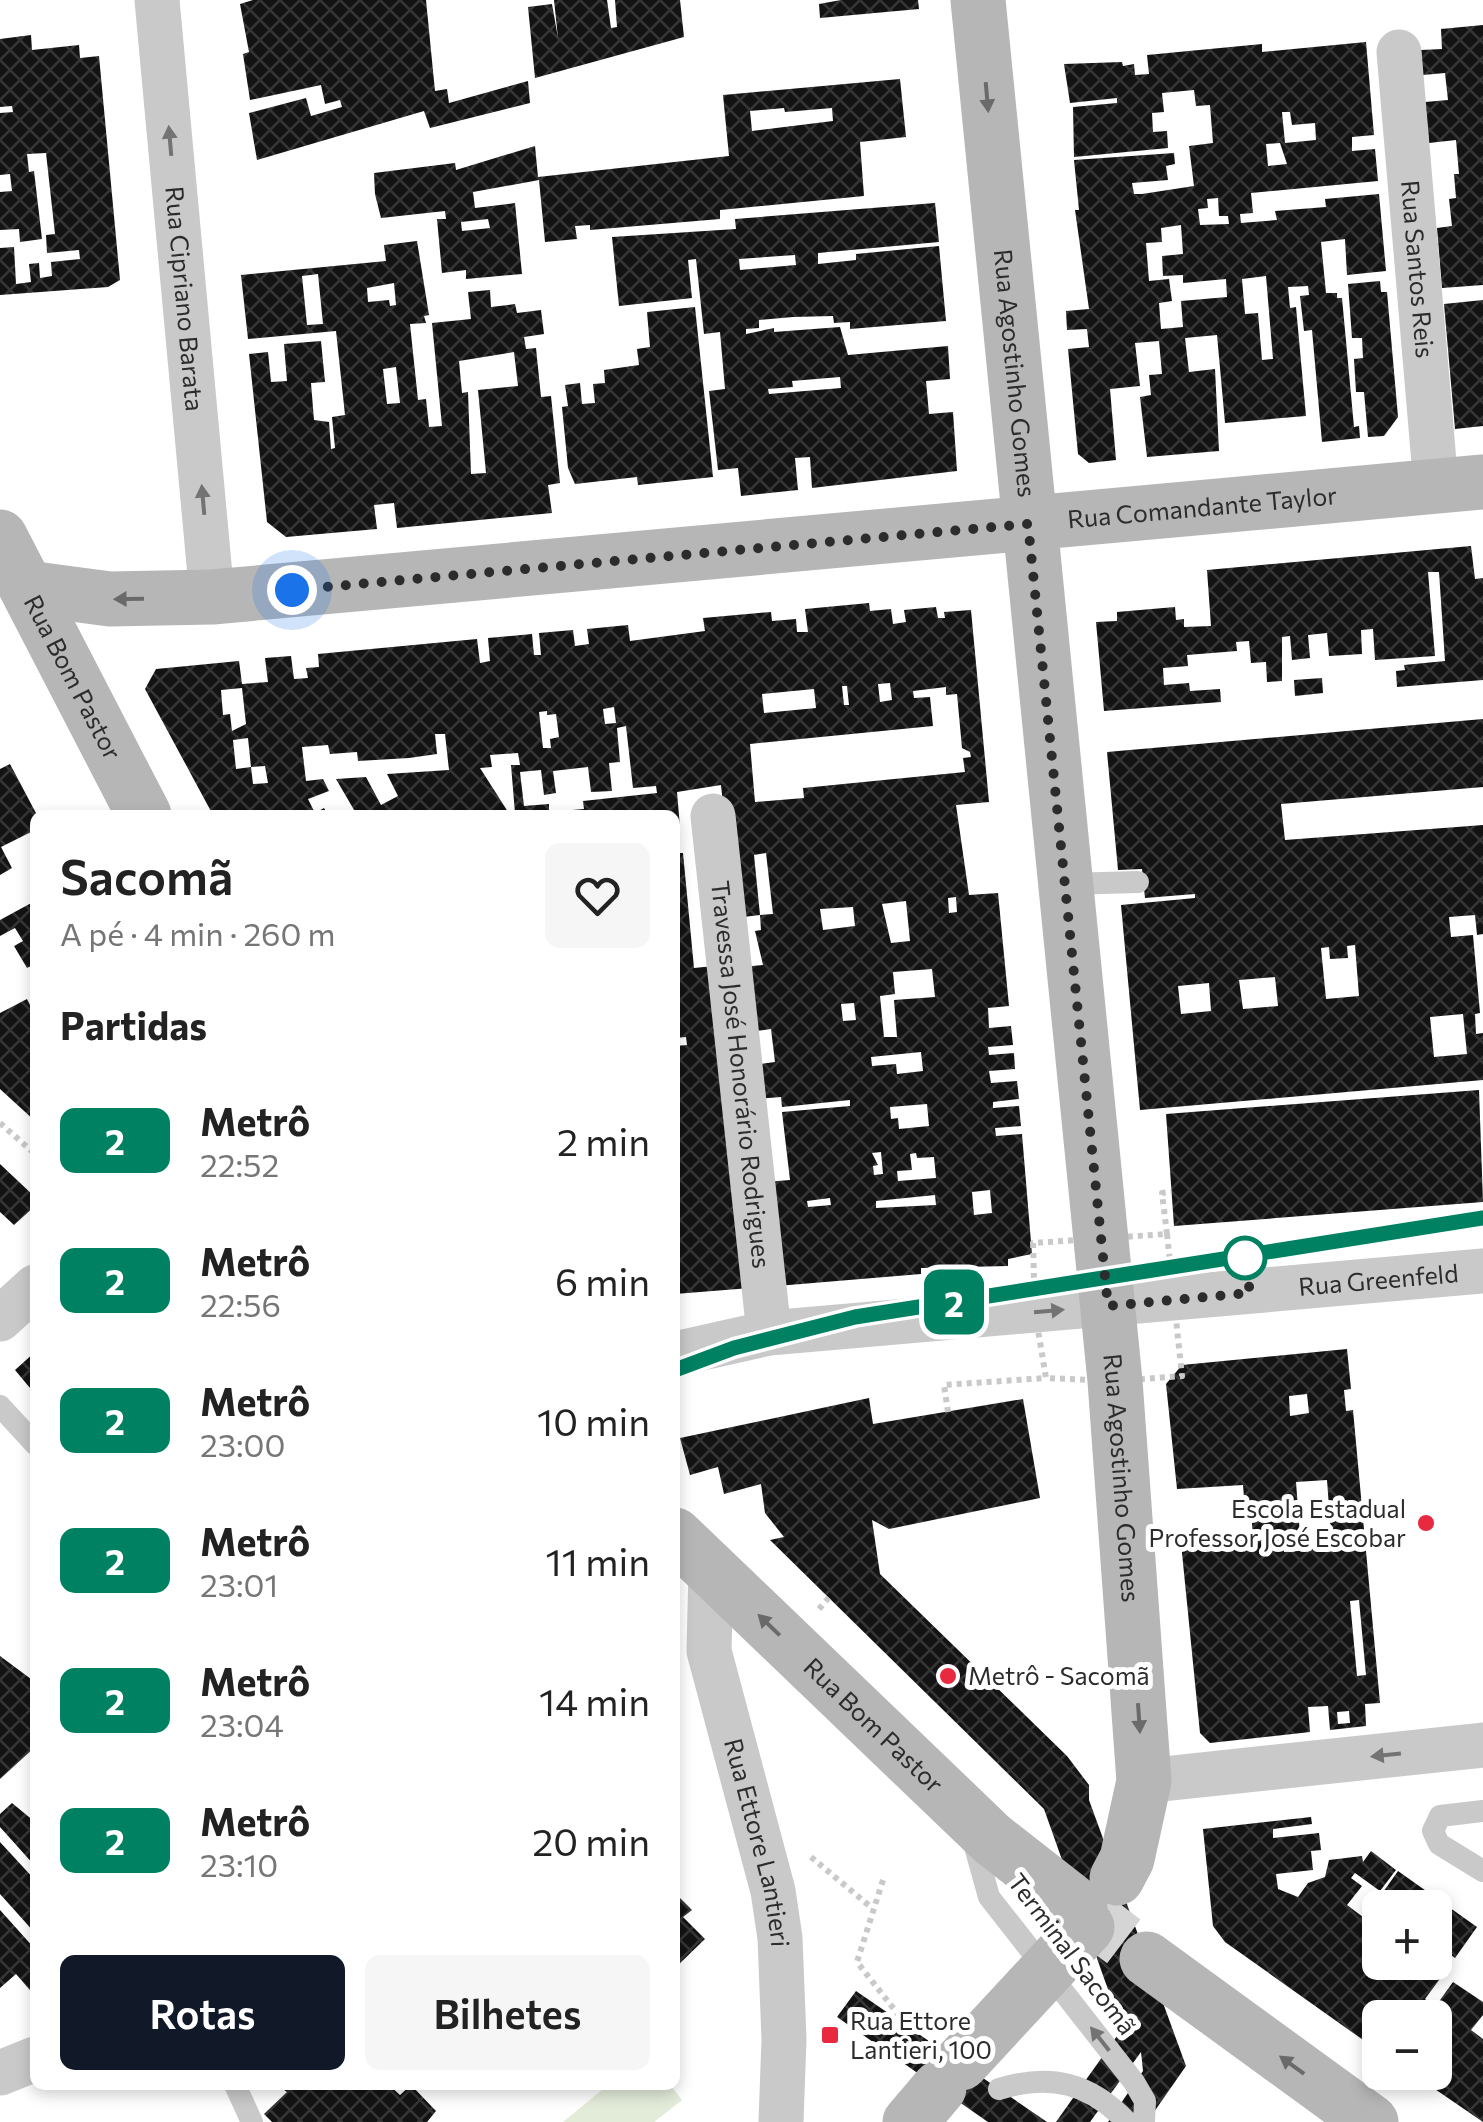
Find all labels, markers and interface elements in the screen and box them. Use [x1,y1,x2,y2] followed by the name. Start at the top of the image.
[980,82,996,114] one-way arrow
[161,125,177,157] one-way arrow
[1396,179,1441,359] street label: Rua Santos Reis
[160,185,211,412] street label: Rua Cipriano Barata
[989,248,1043,499] street label: Rua Agostinho Gomes
[1066,479,1338,534] street label: Rua Comandante Taylor
[194,483,210,515] one-way arrow
[267,565,317,615] your location
[19,589,129,764] street label: Rua Bom Pastor
[112,591,144,607] one-way arrow
[545,843,650,948] button: heart
[60,846,233,905] text: Sacomã
[706,879,778,1270] street label: Travessa José Honorário Rodrigues
[60,913,335,953] text: A pé · 4 min · 260 m
[60,1001,207,1048] text: Partidas
[200,1097,310,1144] text: Metrô
[557,1117,650,1164] text: 2 min
[105,1119,125,1162] text: 2
[200,1144,279,1184] text: 22:52
[200,1237,310,1284] text: Metrô
[1224,1237,1266,1279] unlabelled marker
[555,1257,650,1304] text: 6 min
[1297,1257,1459,1301] street label: Rua Greenfeld
[105,1259,125,1302] text: 2
[922,1270,986,1334] line badge: 2
[944,1281,964,1324] text: 2
[200,1284,281,1324] text: 22:56
[1034,1303,1066,1319] one-way arrow
[1098,1352,1147,1603] street label: Rua Agostinho Gomes
[200,1377,310,1424] text: Metrô
[537,1397,650,1444] text: 10 min
[105,1399,125,1442] text: 2
[200,1424,285,1464] text: 23:00
[1149,1493,1406,1552] place label: Escola Estadual Professor José Escobar
[1415,1512,1437,1534] marker: Escola Estadual Professor José Escobar
[200,1517,310,1564] text: Metrô
[546,1537,650,1584] text: 11 min
[105,1539,125,1582] text: 2
[200,1564,278,1604] text: 23:01
[757,1613,781,1637] one-way arrow
[798,1651,950,1798] street label: Rua Bom Pastor
[200,1657,310,1704] text: Metrô
[968,1660,1150,1690] place label: Metrô - Sacomã
[937,1665,959,1687] marker: Metrô - Sacomã
[539,1677,650,1724] text: 14 min
[105,1679,125,1722] text: 2
[1132,1702,1148,1734] one-way arrow
[200,1704,284,1744] text: 23:04
[719,1735,796,1948] street label: Rua Ettore Lantieri
[1370,1747,1401,1763] one-way arrow
[200,1797,310,1844] text: Metrô
[532,1817,650,1864] text: 20 min
[105,1819,125,1862] text: 2
[200,1844,278,1884] text: 23:10
[1002,1867,1143,2040] street label: Terminal Sacomã
[1362,1890,1452,2090] map controls
[1362,1890,1452,1980] button: +
[60,1955,345,2070] button: Rotas
[365,1955,650,2070] button: Bilhetes
[1362,2000,1452,2090] button: −
[850,2005,992,2064] place label: Rua Ettore Lantieri, 100
[819,2024,841,2046] marker: Rua Ettore Lantieri, 100
[1091,2026,1111,2052] one-way arrow
[1279,2055,1305,2075] one-way arrow

